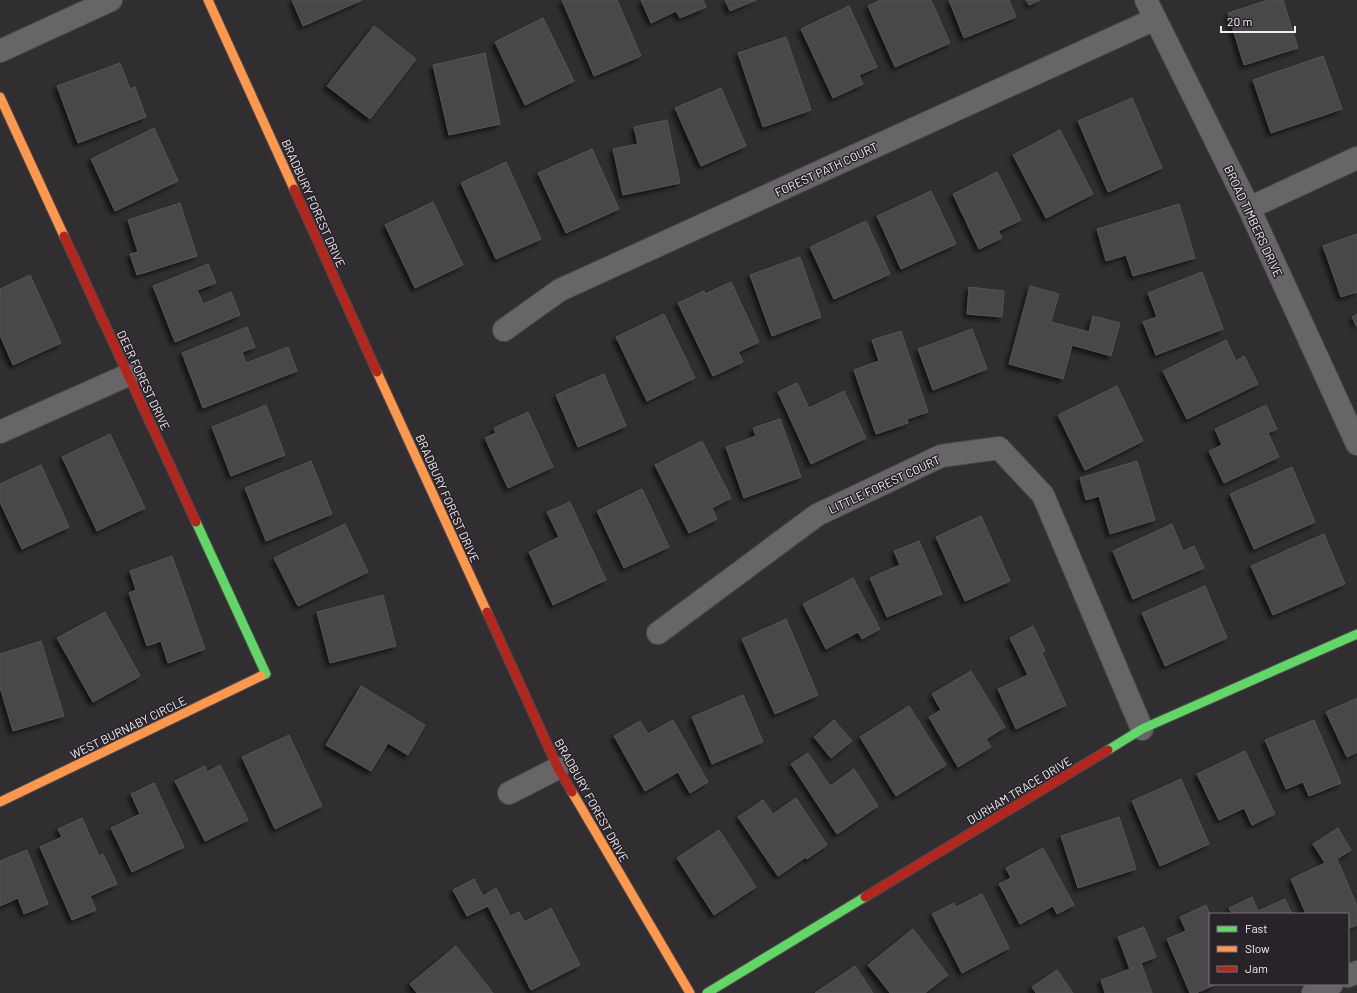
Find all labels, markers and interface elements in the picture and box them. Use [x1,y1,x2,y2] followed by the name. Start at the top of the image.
[1221,8,1295,34] scale bar
[1227,14,1253,28] text: 20 m
[279,137,349,269] street label: BRADBURY FOREST DRIVE
[772,139,880,199] street label: FOREST PATH COURT
[1222,163,1286,279] street label: BROAD TIMBERS DRIVE
[115,328,173,432] street label: DEER FOREST DRIVE
[413,432,483,564] street label: BRADBURY FOREST DRIVE
[826,452,942,516] street label: LITTLE FOREST COURT
[68,693,188,761] street label: WEST BURNABY CIRCLE
[552,736,632,864] street label: BRADBURY FOREST DRIVE
[964,753,1074,827] street label: DURHAM TRACE DRIVE
[1209,913,1349,985] legend
[1245,921,1268,935] text: Fast
[1245,941,1270,955] text: Slow
[1245,961,1268,975] text: Jam

